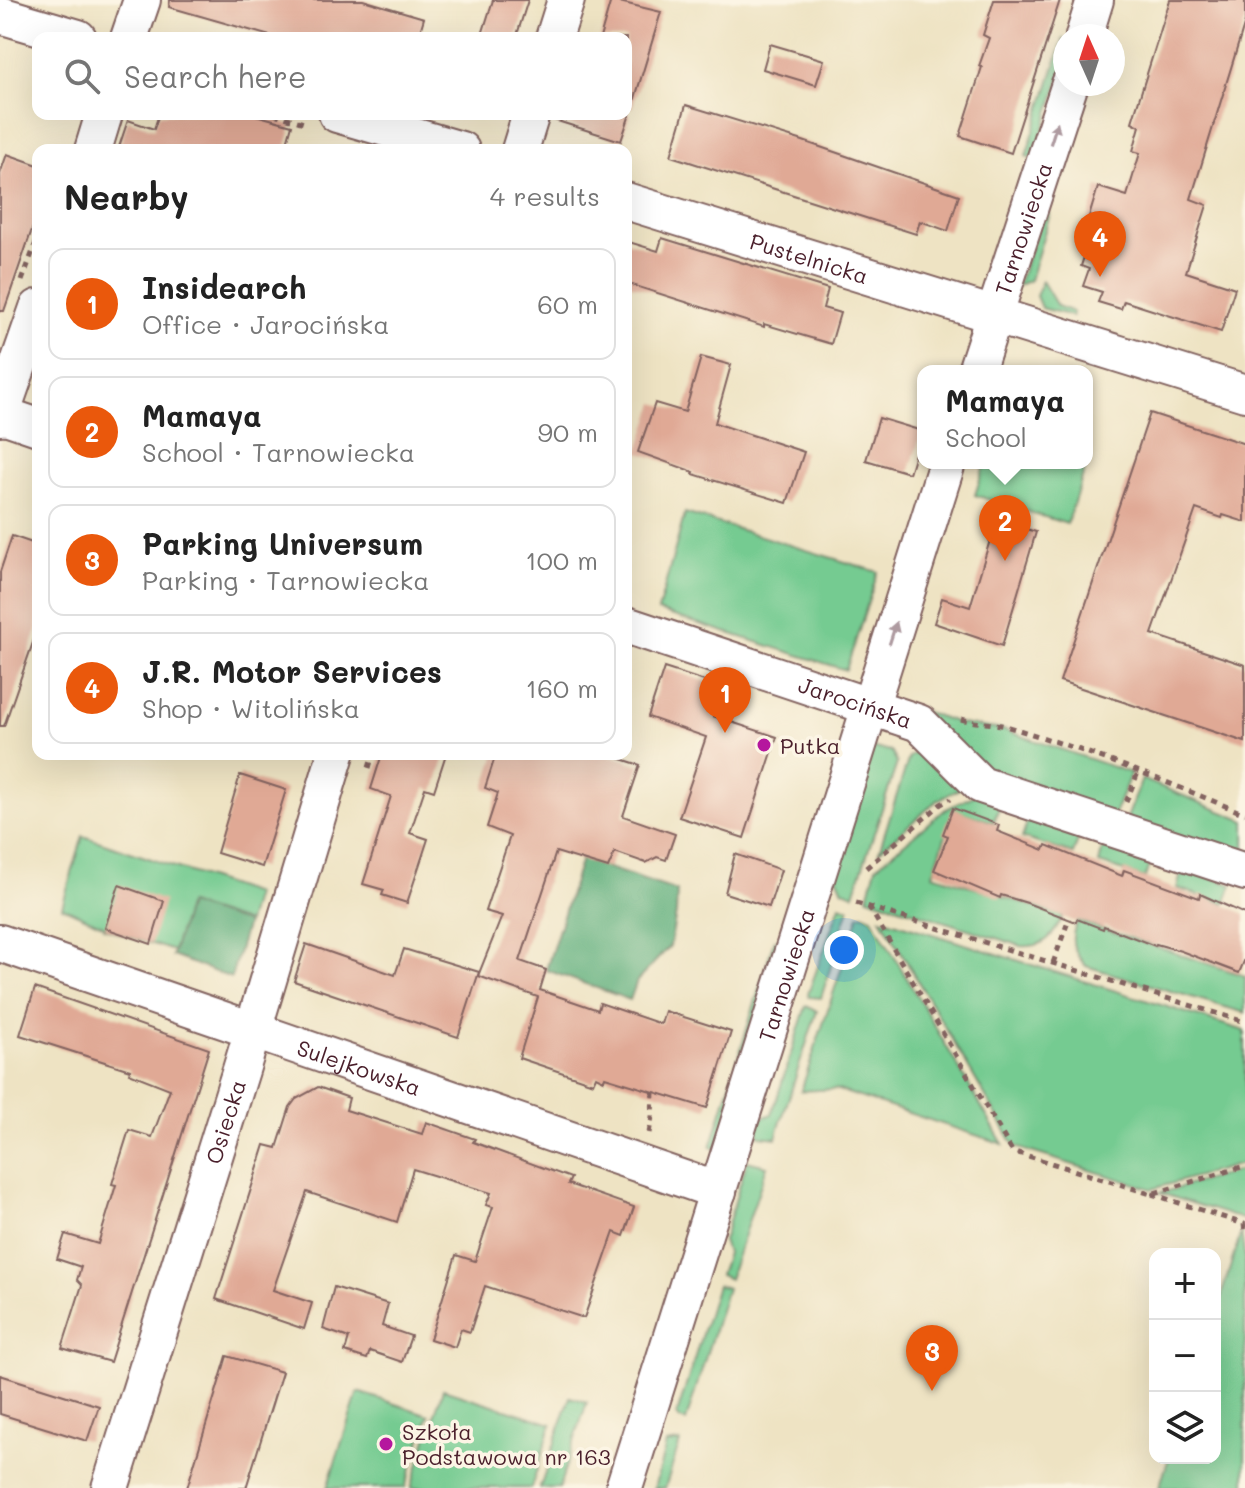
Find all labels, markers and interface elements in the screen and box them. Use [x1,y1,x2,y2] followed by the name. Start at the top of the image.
[1053,24,1125,96] north arrow
[32,32,632,120] search box
[60,54,104,98] icon: search
[124,56,307,96] text: Search here
[1049,121,1061,145] one-way arrow
[987,158,1058,299] street label: Tarnowiecka
[64,174,189,219] text: Nearby
[490,179,600,213] text: 4 results
[1074,211,1126,277] pin: 4
[747,226,872,290] street label: Pustelnicka
[142,267,306,307] text: Insidearch
[86,287,98,321] text: 1
[537,287,598,321] text: 60 m
[142,307,389,341] text: Office · Jarocińska
[917,365,1093,469] popup
[945,380,1065,420] text: Mamaya
[142,395,262,435] text: Mamaya
[85,415,99,449] text: 2
[538,415,598,449] text: 90 m
[945,420,1027,454] text: School
[142,435,415,469] text: School · Tarnowiecka
[979,495,1031,561] pin: 2
[142,523,423,563] text: Parking Universum
[84,543,100,577] text: 3
[525,543,598,577] text: 100 m
[142,563,429,597] text: Parking · Tarnowiecka
[887,621,900,645] one-way arrow
[142,651,442,691] text: J.R. Motor Services
[699,667,751,733] pin: 1
[795,669,916,734] street label: Jarocińska
[84,671,100,705] text: 4
[526,671,598,705] text: 160 m
[142,691,360,725] text: Shop · Witolińska
[780,731,841,760] place label: Putka
[755,736,773,754] marker: Putka
[751,905,820,1045] street label: Tarnowiecka
[824,930,864,970] your location
[294,1032,425,1102] street label: Sulejkowska
[198,1076,252,1167] street label: Osiecka
[1149,1248,1221,1464] map controls
[1149,1248,1221,1320] button: +
[1149,1320,1221,1392] button: −
[906,1325,958,1391] pin: 3
[1149,1392,1221,1464] button: layers
[402,1417,611,1471] place label: Szkoła Podstawowa nr 163
[377,1435,395,1453] marker: Szkoła Podstawowa nr 163

